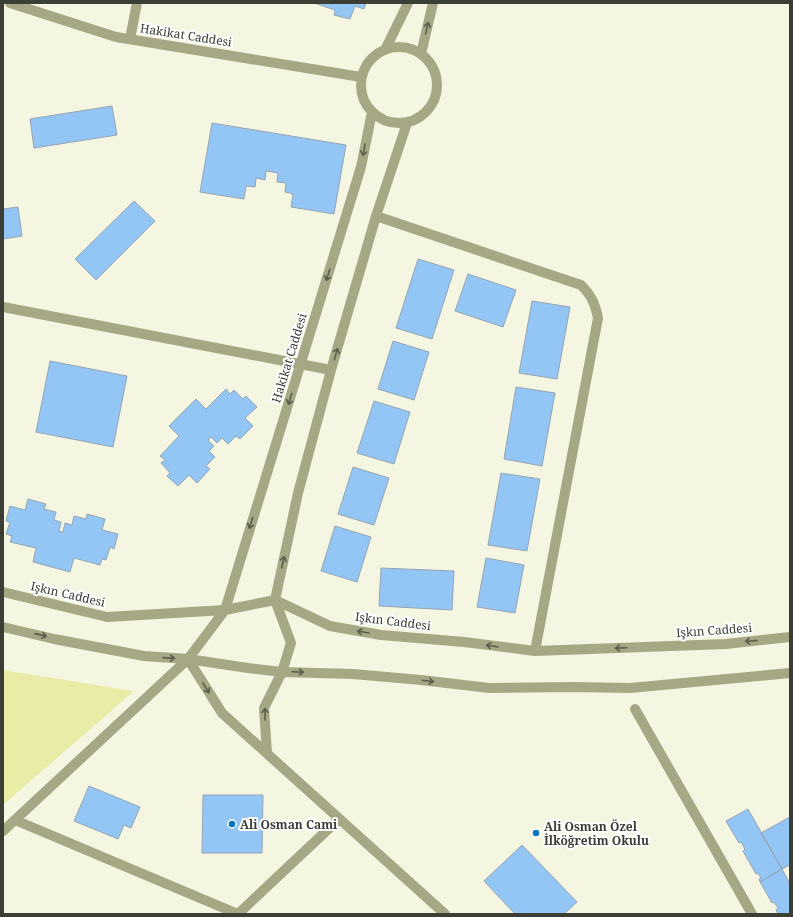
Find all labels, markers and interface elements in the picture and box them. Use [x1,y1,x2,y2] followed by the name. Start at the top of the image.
[139,19,233,51] street label: Hakikat Caddesi
[424,22,431,35] one-way arrow
[360,143,368,156] one-way arrow
[324,268,331,281] one-way arrow
[267,311,311,405] street label: Hakikat Caddesi
[333,348,340,361] one-way arrow
[286,393,293,406] one-way arrow
[247,517,255,529] one-way arrow
[280,556,288,569] one-way arrow
[29,577,107,611] street label: Işkın Caddesi
[354,608,432,634] street label: Işkın Caddesi
[675,619,753,641] street label: Işkın Caddesi
[357,627,370,635] one-way arrow
[34,632,47,640] one-way arrow
[745,638,758,645] one-way arrow
[486,642,499,650] one-way arrow
[615,644,628,652] one-way arrow
[162,654,175,661] one-way arrow
[291,669,304,676] one-way arrow
[421,677,434,685] one-way arrow
[202,682,210,693] one-way arrow
[261,708,269,721] one-way arrow
[240,816,338,833] place label: Ali Osman Cami
[544,818,649,849] place label: Ali Osman Özel İlköğretim Okulu
[227,819,237,829] marker: Ali Osman Cami
[531,828,541,838] marker: Ali Osman Özel İlköğretim Okulu

